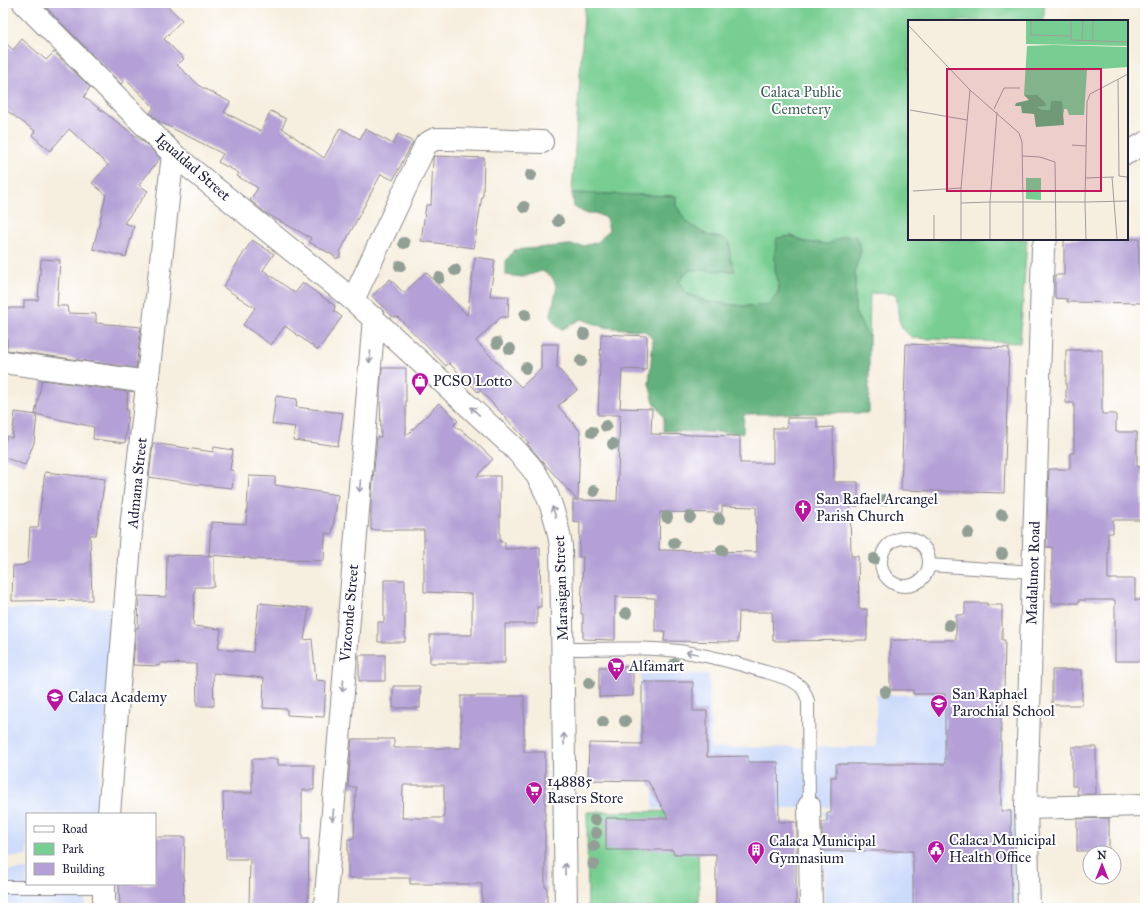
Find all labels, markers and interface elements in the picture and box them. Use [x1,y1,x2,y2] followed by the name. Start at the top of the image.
[908,20,1128,240] inset map
[760,83,842,118] park label: Calaca Public Cemetery
[152,129,235,205] street label: Igualdad Street
[367,350,374,363] one-way arrow
[410,371,430,396] shop icon: PCSO Lotto
[433,372,512,390] place label: PCSO Lotto
[470,407,480,416] one-way arrow
[123,436,151,530] street label: Admana Street
[356,479,363,492] one-way arrow
[816,490,939,525] place label: San Rafael Arcangel Parish Church
[793,498,813,523] church icon: San Rafael Arcangel Parish Church
[549,506,557,518] one-way arrow
[1022,520,1044,625] street label: Madalunot Road
[550,534,572,641] street label: Marasigan Street
[336,563,362,664] street label: Vizconde Street
[686,649,699,657] one-way arrow
[606,656,626,681] supermarket icon: Alfamart
[628,657,685,675] place label: Alfamart
[340,679,347,692] one-way arrow
[952,685,1056,720] place label: San Raphael Parochial School
[45,687,65,712] school or university icon: Calaca Academy
[68,688,168,706] place label: Calaca Academy
[929,693,949,718] school or university icon: San Raphael Parochial School
[560,733,568,746] one-way arrow
[547,772,623,807] place label: 148885 Rasers Store
[524,780,544,805] supermarket icon: 148885 Rasers Store
[329,808,336,821] one-way arrow
[26,813,156,885] legend
[62,822,88,836] text: Road
[949,831,1057,866] place label: Calaca Municipal Health Office
[769,832,877,867] place label: Calaca Municipal Gymnasium
[926,839,946,864] public building icon: Calaca Municipal Health Office
[746,840,766,865] building icon: Calaca Municipal Gymnasium
[62,842,84,856] text: Park
[1082,845,1122,885] north arrow
[1097,849,1107,862] text: N
[62,862,105,877] text: Building
[561,863,569,876] one-way arrow

